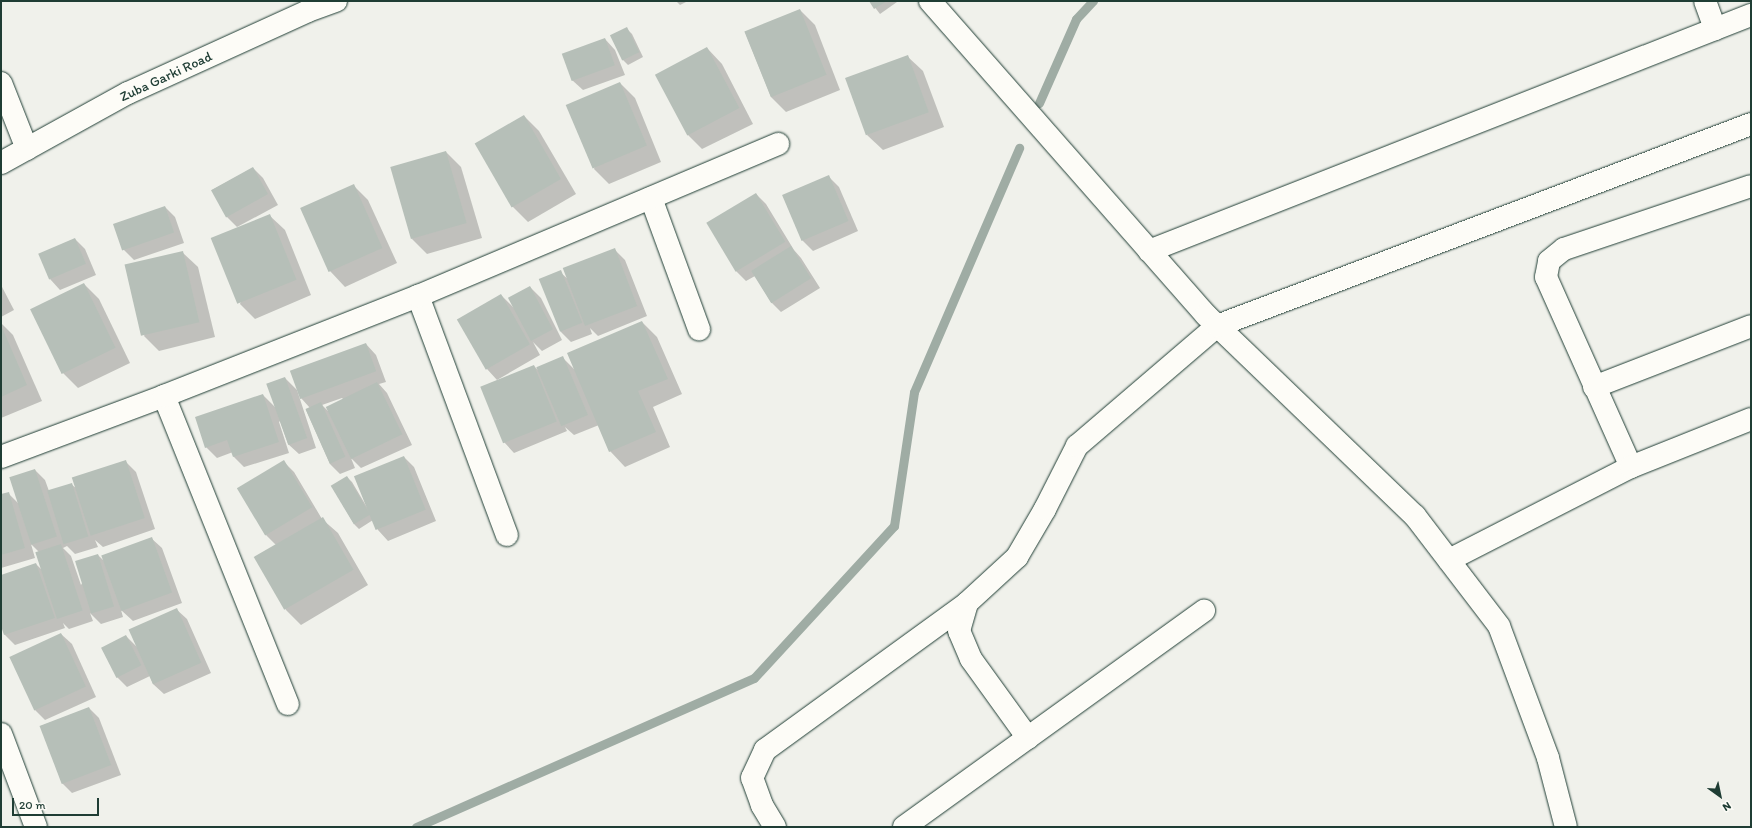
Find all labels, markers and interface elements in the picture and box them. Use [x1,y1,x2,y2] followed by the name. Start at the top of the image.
[117,48,215,106] street label: Zuba Garki Road
[1700,776,1740,816] north arrow
[14,790,101,816] scale bar
[19,798,46,812] text: 20 m
[1720,799,1733,814] text: N

